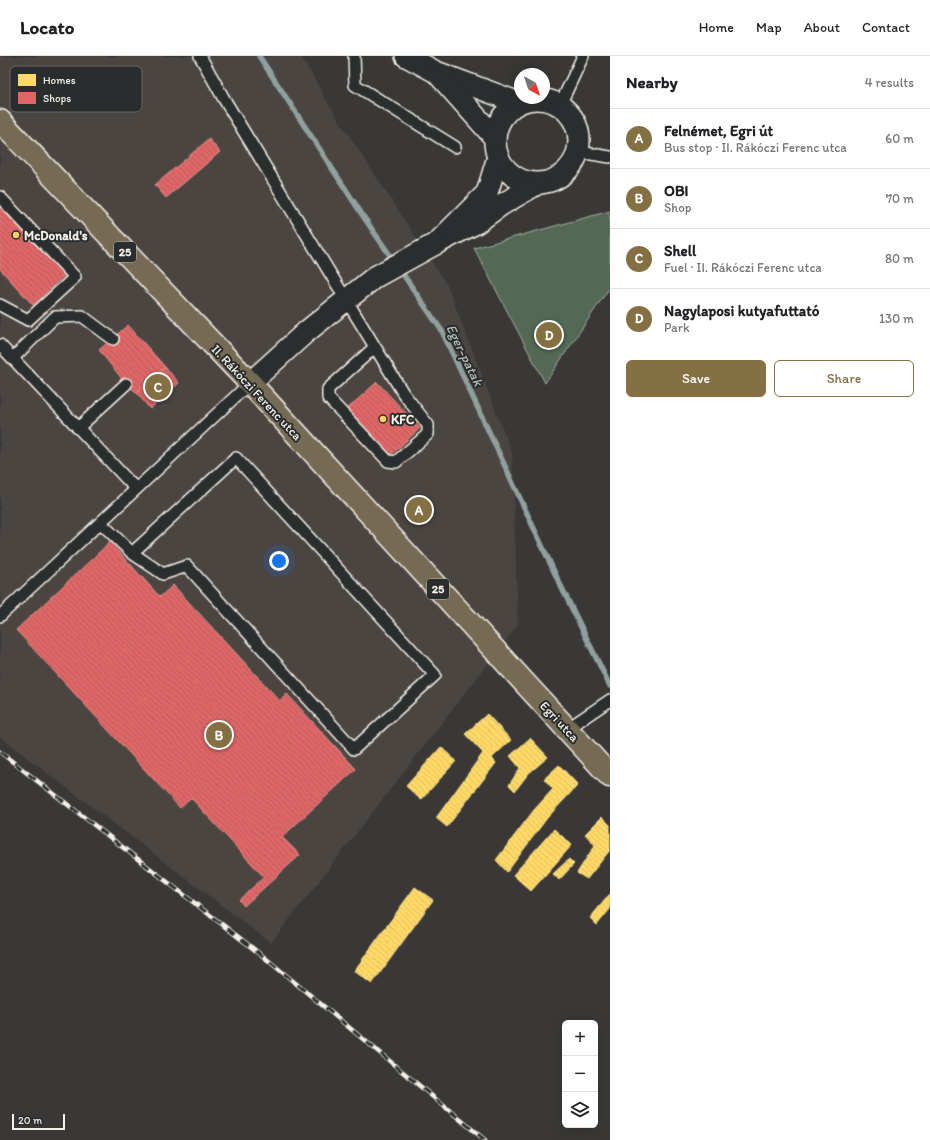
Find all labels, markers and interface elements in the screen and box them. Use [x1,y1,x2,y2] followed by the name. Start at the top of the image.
[20,16,74,39] text: Locato
[699,19,734,36] text: Home
[756,19,782,36] text: Map
[804,19,840,36] text: About
[862,19,910,36] text: Contact
[10,66,142,112] legend
[514,68,550,104] north arrow
[626,72,678,92] text: Nearby
[43,74,76,87] text: Homes
[865,75,914,90] text: 4 results
[43,92,71,105] text: Shops
[664,122,773,140] text: Felnémet, Egri út
[635,131,643,146] text: A
[885,131,914,146] text: 60 m
[664,140,847,155] text: Bus stop · II. Rákóczi Ferenc utca
[664,182,688,200] text: OBI
[635,191,643,206] text: B
[886,191,914,206] text: 70 m
[664,200,691,215] text: Shop
[24,228,88,243] place label: McDonald's
[11,230,21,240] marker: McDonald's
[114,242,136,262] road number: 25
[664,242,696,260] text: Shell
[635,251,643,266] text: C
[885,251,914,266] text: 80 m
[664,260,822,275] text: Fuel · II. Rákóczi Ferenc utca
[664,302,820,320] text: Nagylaposi kutyafuttató
[635,311,643,326] text: D
[879,311,914,326] text: 130 m
[536,320,562,350] pin: D
[664,320,690,335] text: Park
[442,322,487,390] water label: Eger-patak
[208,341,305,444] street label: II. Rákóczi Ferenc utca
[626,360,766,397] button: Save
[774,360,914,397] button: Share
[145,372,171,402] pin: C
[391,412,415,427] place label: KFC
[378,414,388,424] marker: KFC
[406,495,432,525] pin: A
[269,551,289,571] your location
[427,579,449,599] road number: 25
[537,698,582,745] street label: Egri utca
[206,720,232,750] pin: B
[562,1020,598,1128] map controls
[562,1020,598,1056] button: +
[562,1056,598,1092] button: −
[562,1092,598,1128] button: layers
[12,1112,65,1131] scale bar
[18,1114,42,1127] text: 20 m

